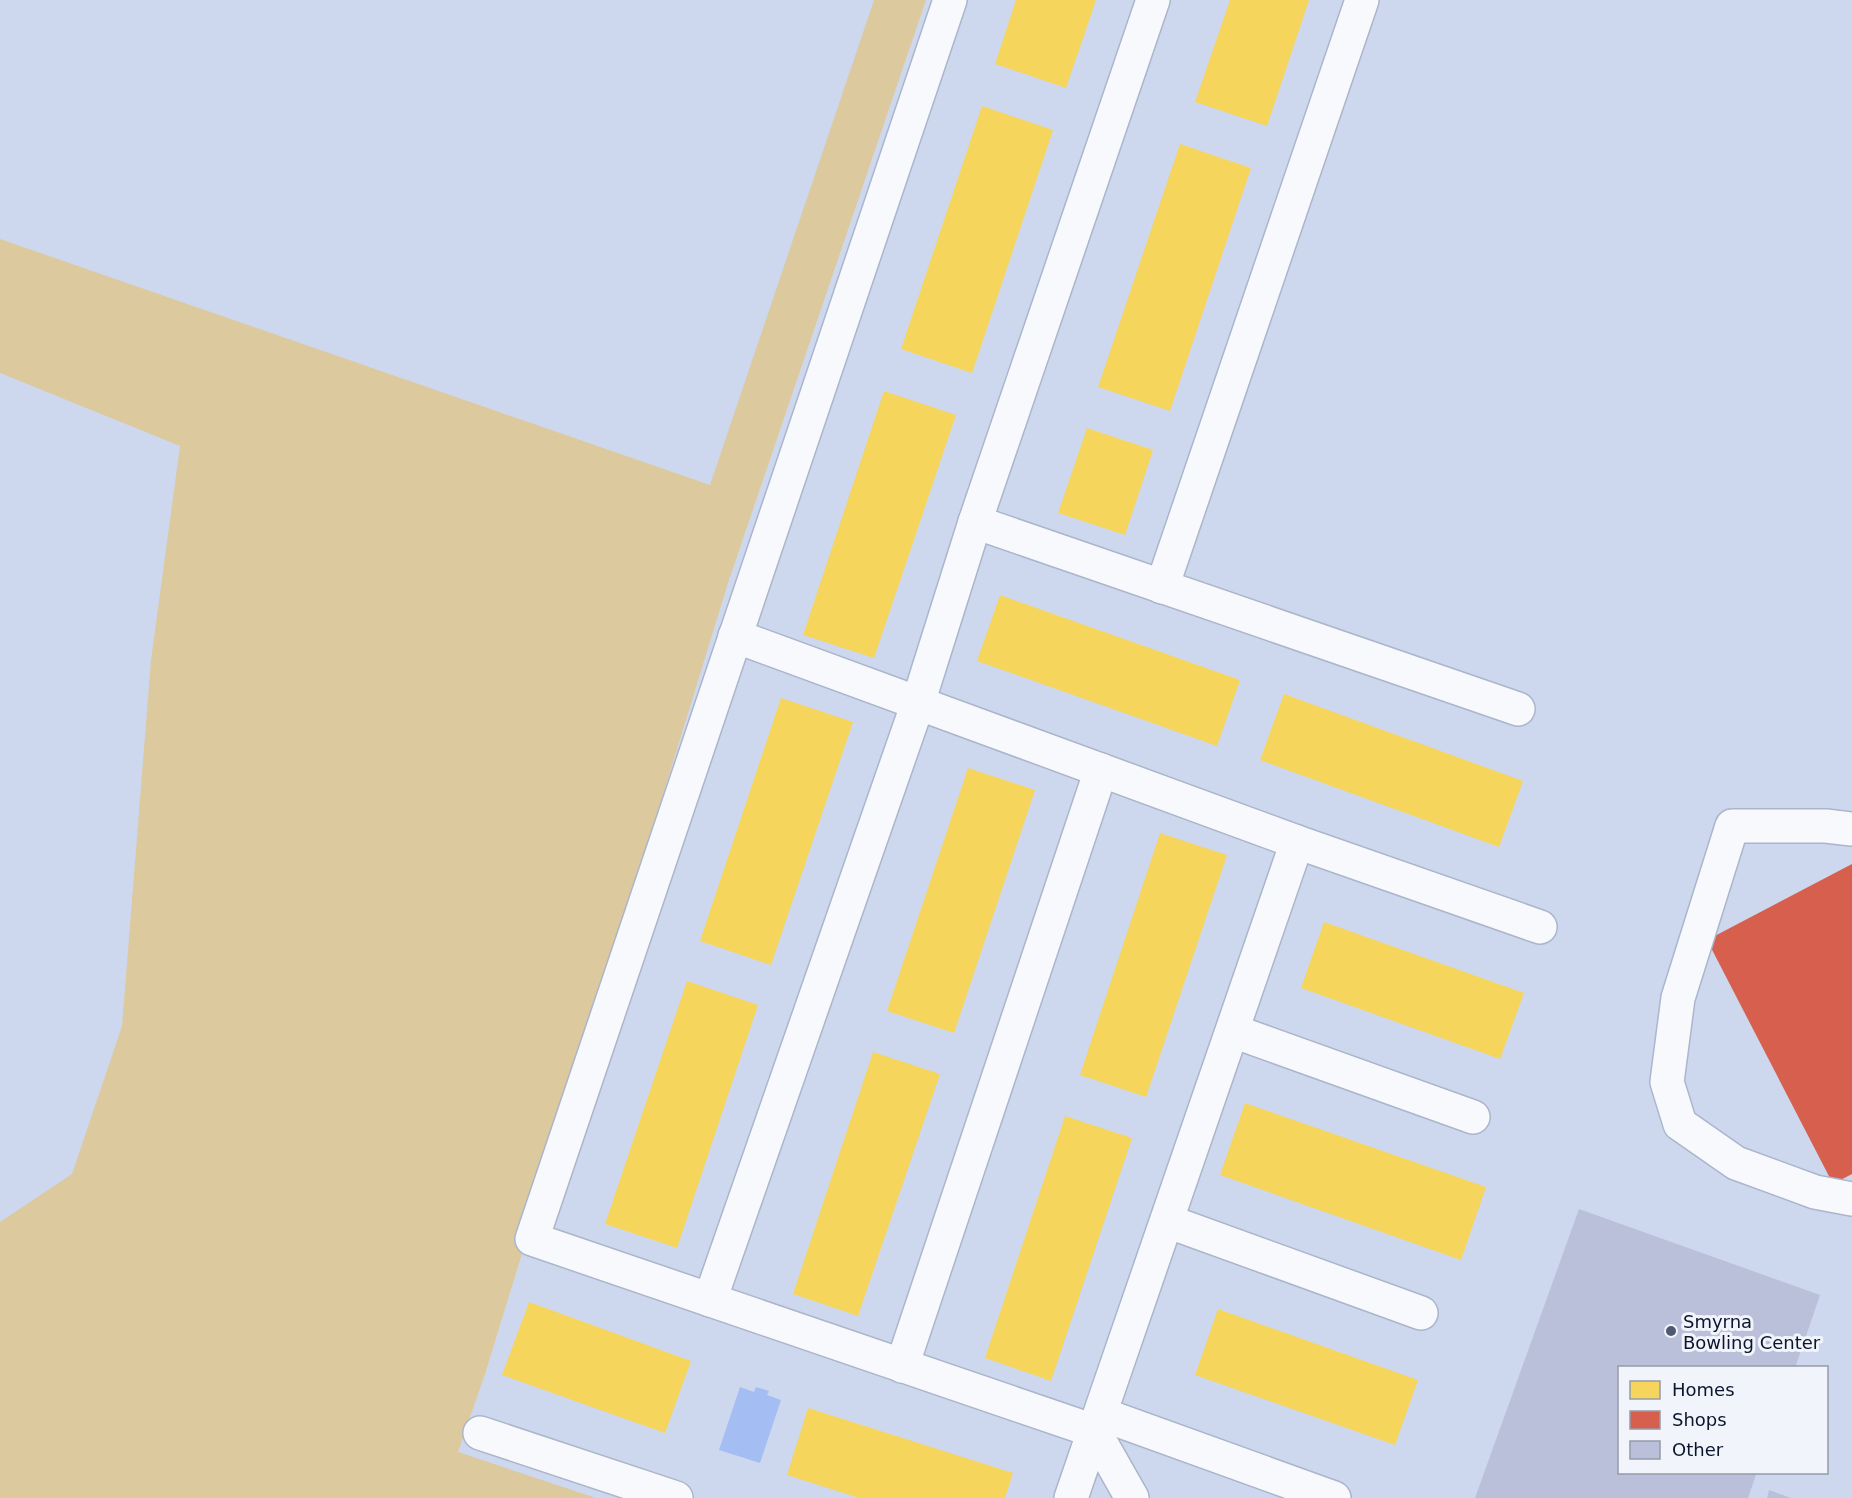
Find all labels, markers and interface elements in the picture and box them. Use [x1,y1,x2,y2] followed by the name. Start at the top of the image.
[1683,1311,1821,1353] place label: Smyrna Bowling Center
[1664,1324,1678,1338] marker: Smyrna Bowling Center
[1618,1366,1828,1474] legend
[1672,1379,1735,1400] text: Homes
[1672,1409,1727,1430] text: Shops
[1672,1439,1724,1460] text: Other

